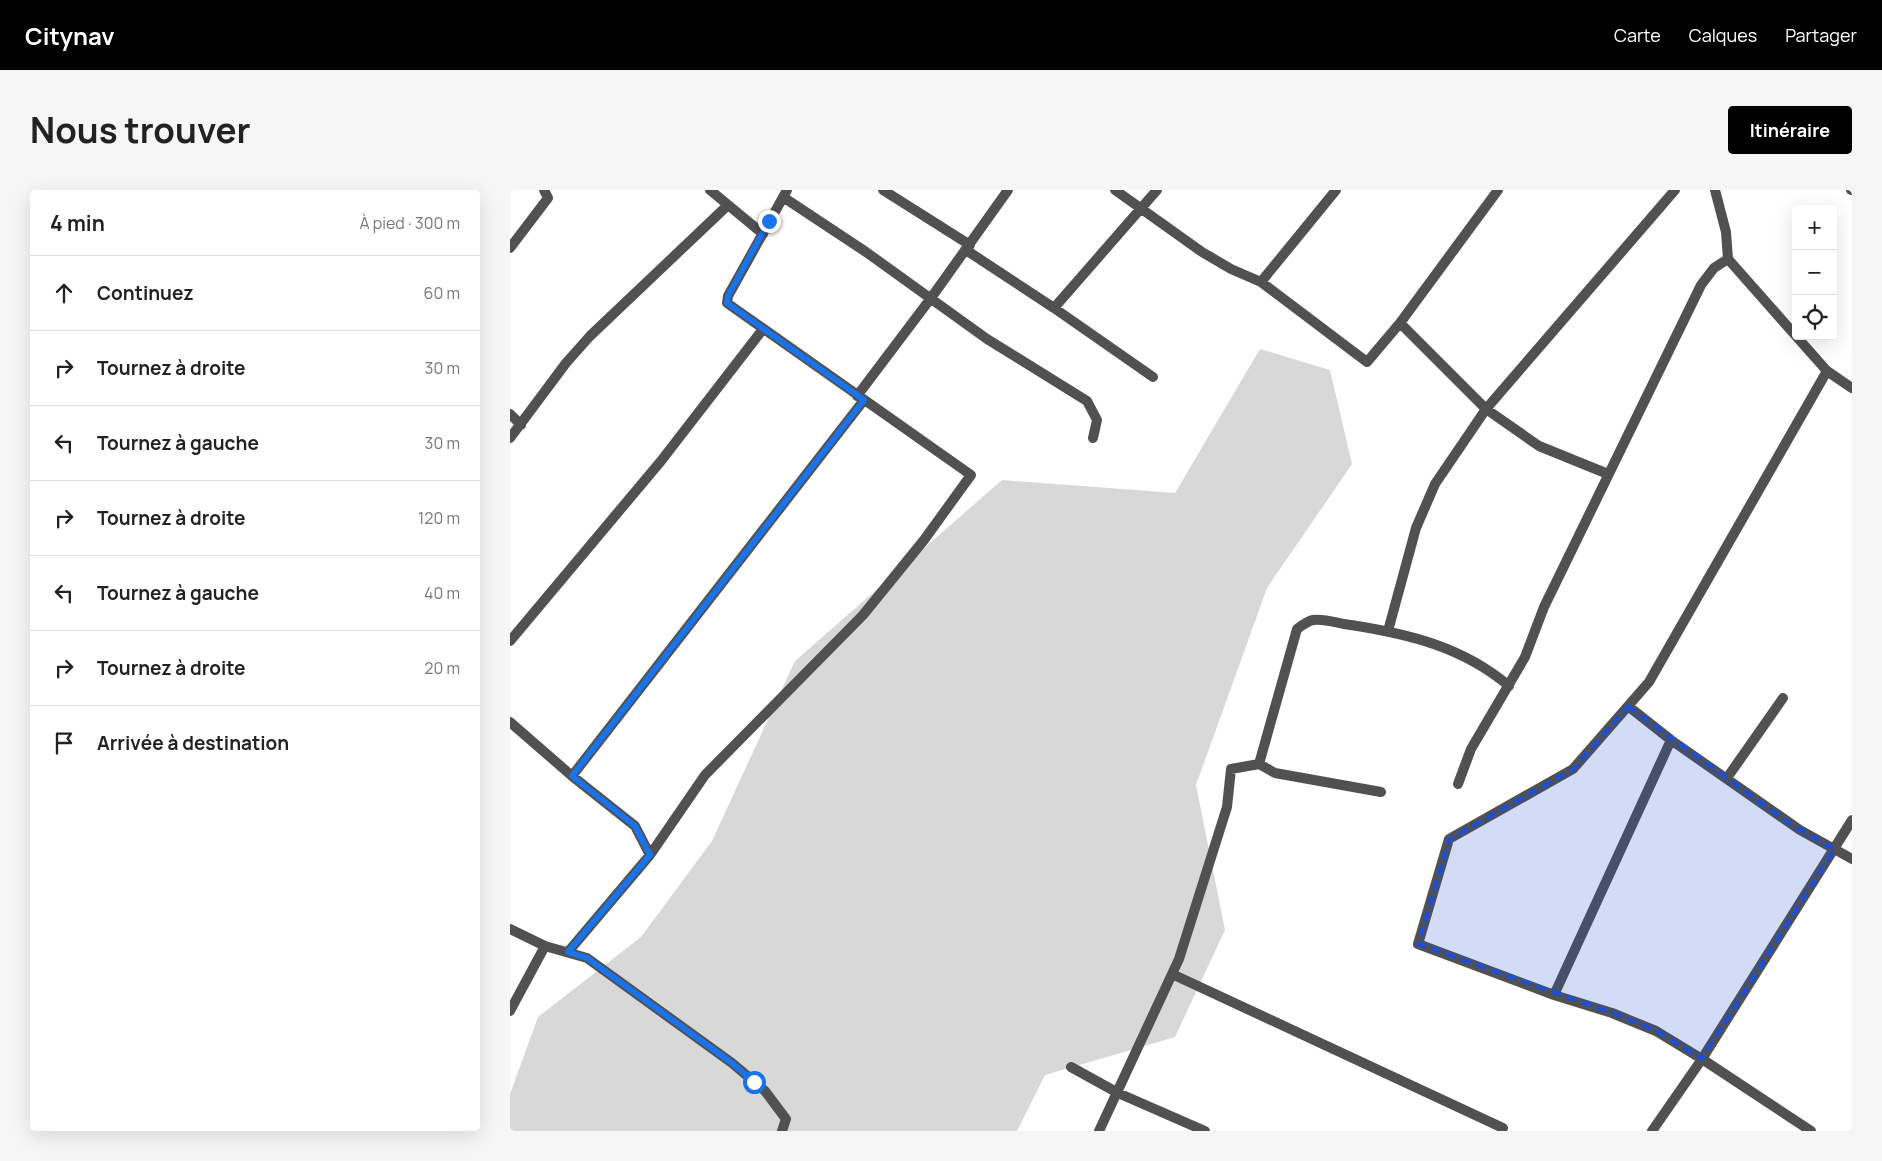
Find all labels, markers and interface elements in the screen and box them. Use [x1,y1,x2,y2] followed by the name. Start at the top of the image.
[25,19,115,52] text: Citynav
[1614,23,1661,47] text: Carte
[1689,23,1757,47] text: Calques
[1785,23,1857,47] text: Partager
[30,106,251,154] text: Nous trouver
[1728,106,1852,154] button: Itinéraire
[1792,205,1837,340] map controls
[1792,205,1837,250] button: +
[50,209,105,237] text: 4 min
[758,210,781,233] route end
[359,212,460,234] text: À pied · 300 m
[1792,250,1837,295] button: −
[50,279,78,307] icon: ahead
[97,280,194,306] text: Continuez
[424,282,460,304] text: 60 m
[1792,295,1837,340] button: locate
[50,354,78,382] icon: right
[97,355,245,381] text: Tournez à droite
[425,357,460,379] text: 30 m
[50,429,78,457] icon: left
[97,430,259,456] text: Tournez à gauche
[425,432,460,454] text: 30 m
[50,504,78,532] icon: right
[97,505,245,531] text: Tournez à droite
[418,507,460,529] text: 120 m
[50,579,78,607] icon: left
[97,580,259,606] text: Tournez à gauche
[424,582,460,604] text: 40 m
[50,654,78,682] icon: right
[97,655,245,681] text: Tournez à droite
[424,657,460,679] text: 20 m
[50,729,78,757] icon: arrive
[97,730,289,756] text: Arrivée à destination
[743,1071,766,1094] route start

